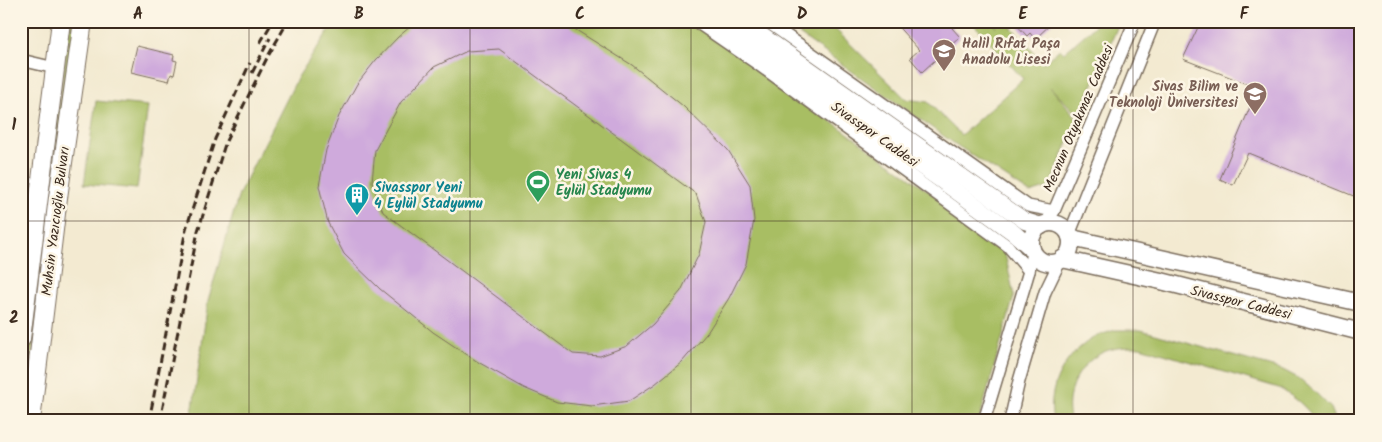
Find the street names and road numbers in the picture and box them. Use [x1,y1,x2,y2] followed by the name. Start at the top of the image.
[1038,41,1120,196] street label: Mecnun Otyakmaz Caddesi
[826,96,923,174] street label: Sivasspor Caddesi
[36,145,76,297] street label: Muhsin Yazıcıoğlu Bulvarı
[1188,280,1294,326] street label: Sivasspor Caddesi

